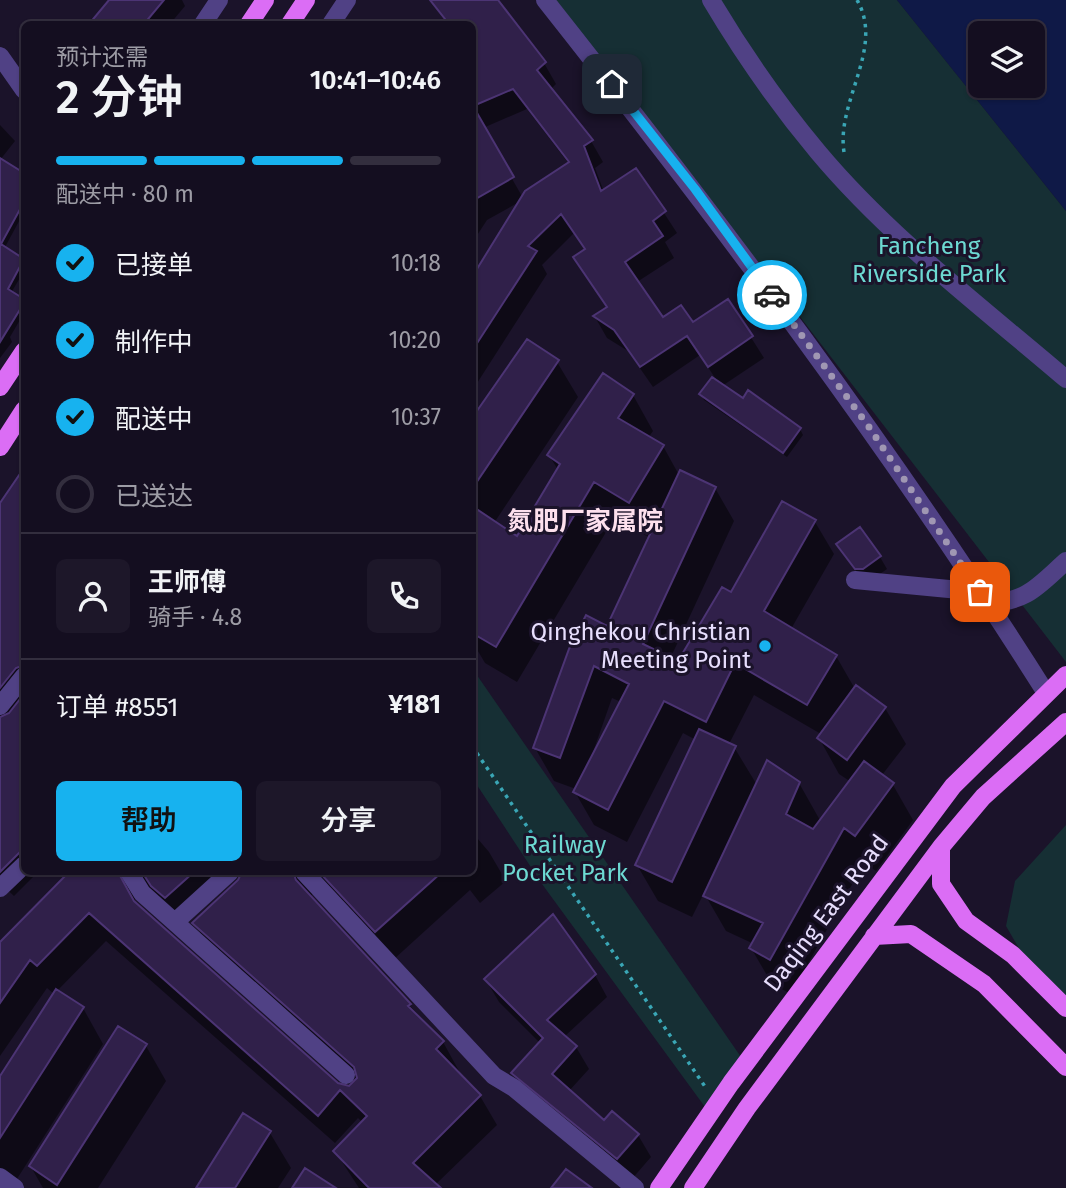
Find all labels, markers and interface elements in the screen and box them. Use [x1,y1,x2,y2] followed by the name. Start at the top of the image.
[968,21,1045,98] map controls
[968,21,1045,98] button: layers
[56,43,148,71] text: 预计还需
[582,54,642,114] pin
[310,65,441,96] text: 10:41–10:46
[593,65,631,103] icon: home
[56,70,183,125] text: 2 分钟
[56,180,194,208] text: 配送中 · 80 m
[852,232,1007,288] park label: Fancheng Riverside Park
[56,244,94,282] icon: check
[391,249,441,277] text: 10:18
[115,250,193,281] text: 已接单
[737,260,807,330] courier
[753,276,791,314] icon: car
[56,321,94,359] icon: check
[388,326,441,354] text: 10:20
[115,327,193,358] text: 制作中
[56,398,94,436] icon: check
[391,403,441,431] text: 10:37
[115,404,193,435] text: 配送中
[115,481,193,512] text: 已送达
[507,506,663,537] district label: 氮肥厂家属院
[56,559,130,633] button: person
[367,559,441,633] button: phone
[950,562,1010,622] pin
[148,567,226,598] text: 王师傅
[961,573,999,611] icon: bag
[148,603,242,631] text: 骑手 · 4.8
[530,618,751,674] place label: Qinghekou Christian Meeting Point
[757,638,773,654] marker: Qinghekou Christian Meeting Point
[389,689,441,720] text: ¥181
[56,692,179,723] text: 订单 #8551
[56,781,242,861] button: 帮助
[256,781,441,861] button: 分享
[758,829,894,997] street label: Daqing East Road
[502,831,629,887] park label: Railway Pocket Park

